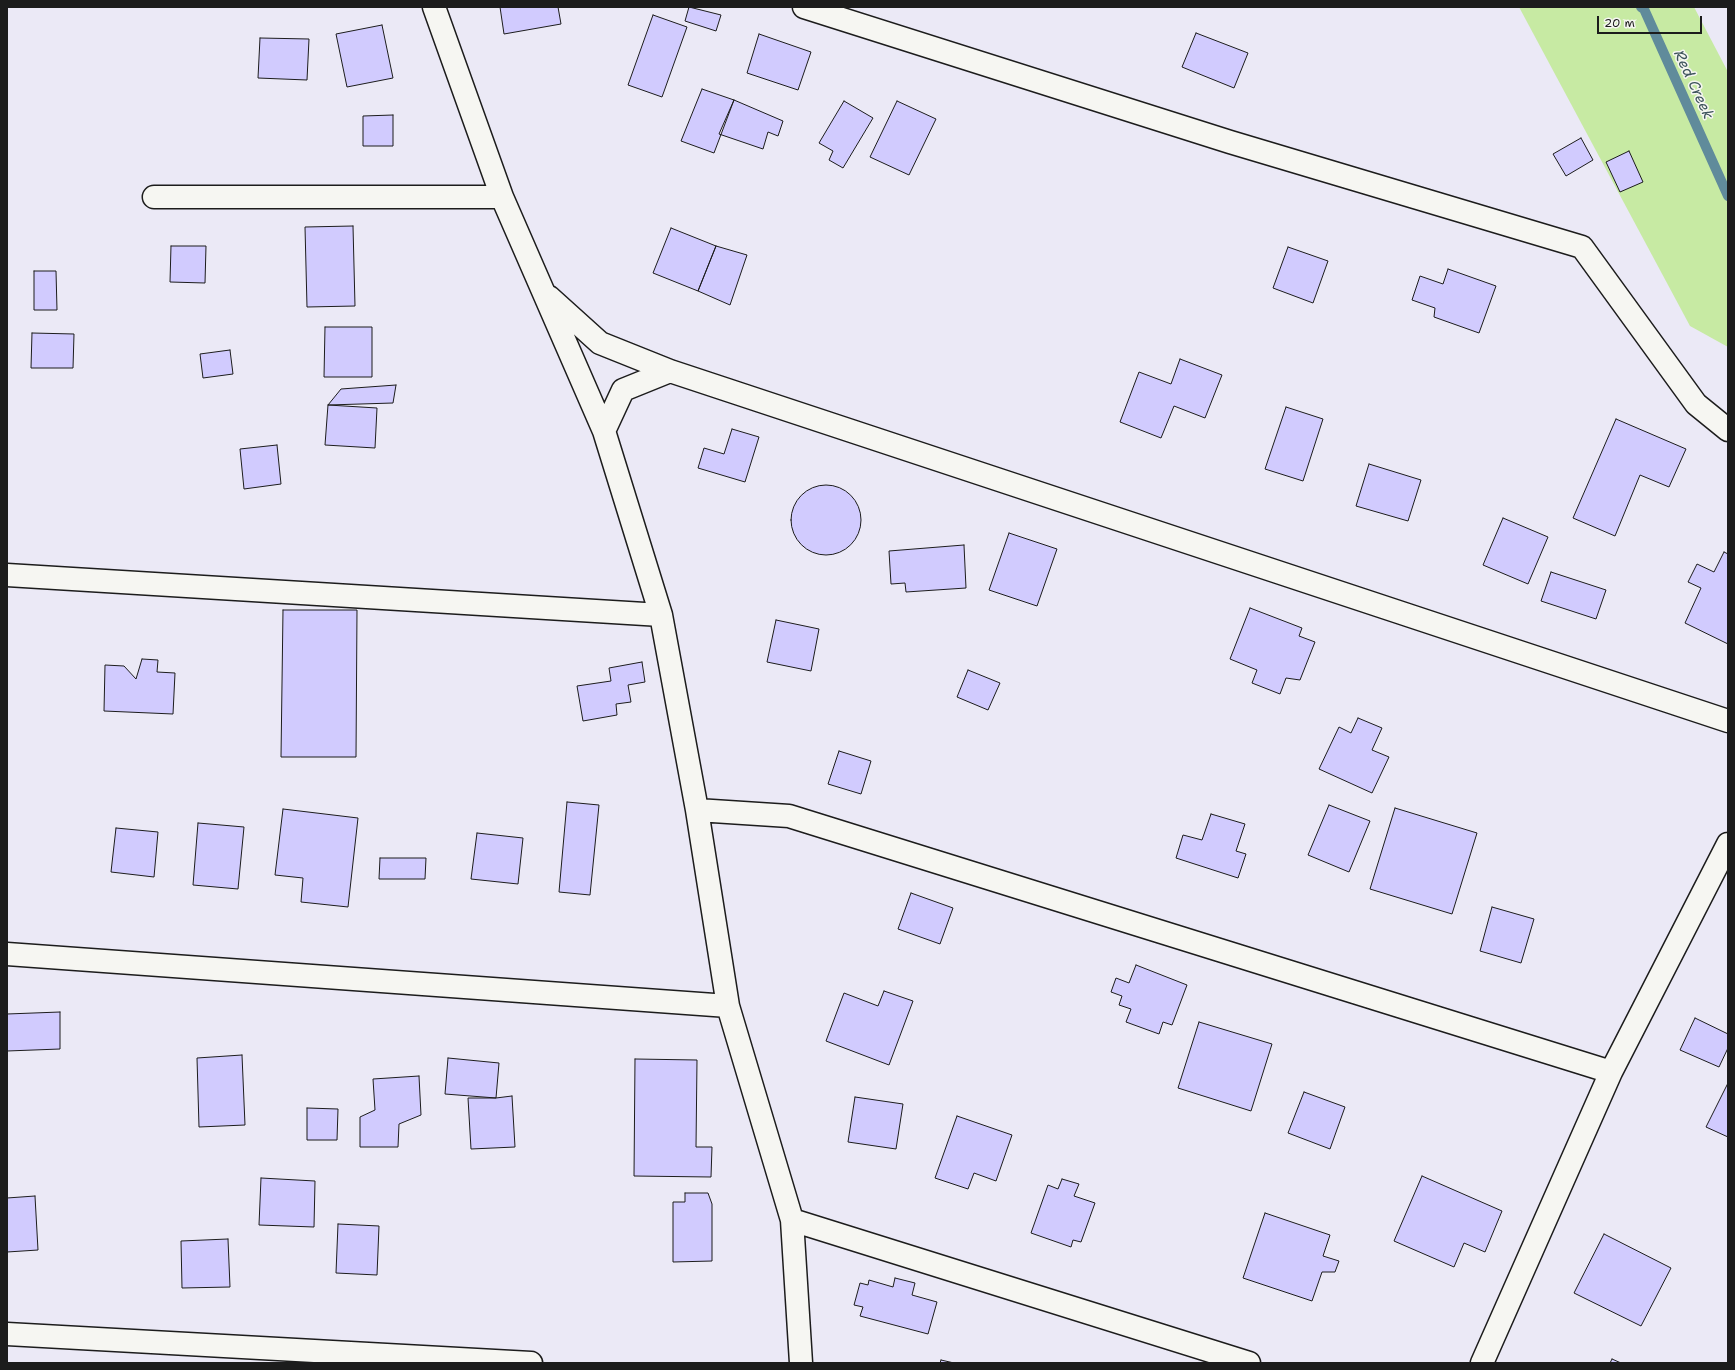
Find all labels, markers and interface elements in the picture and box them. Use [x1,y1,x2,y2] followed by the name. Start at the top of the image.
[1599,8,1704,34] scale bar
[1604,15,1635,31] text: 20 m
[1669,48,1717,122] water label: Red Creek

